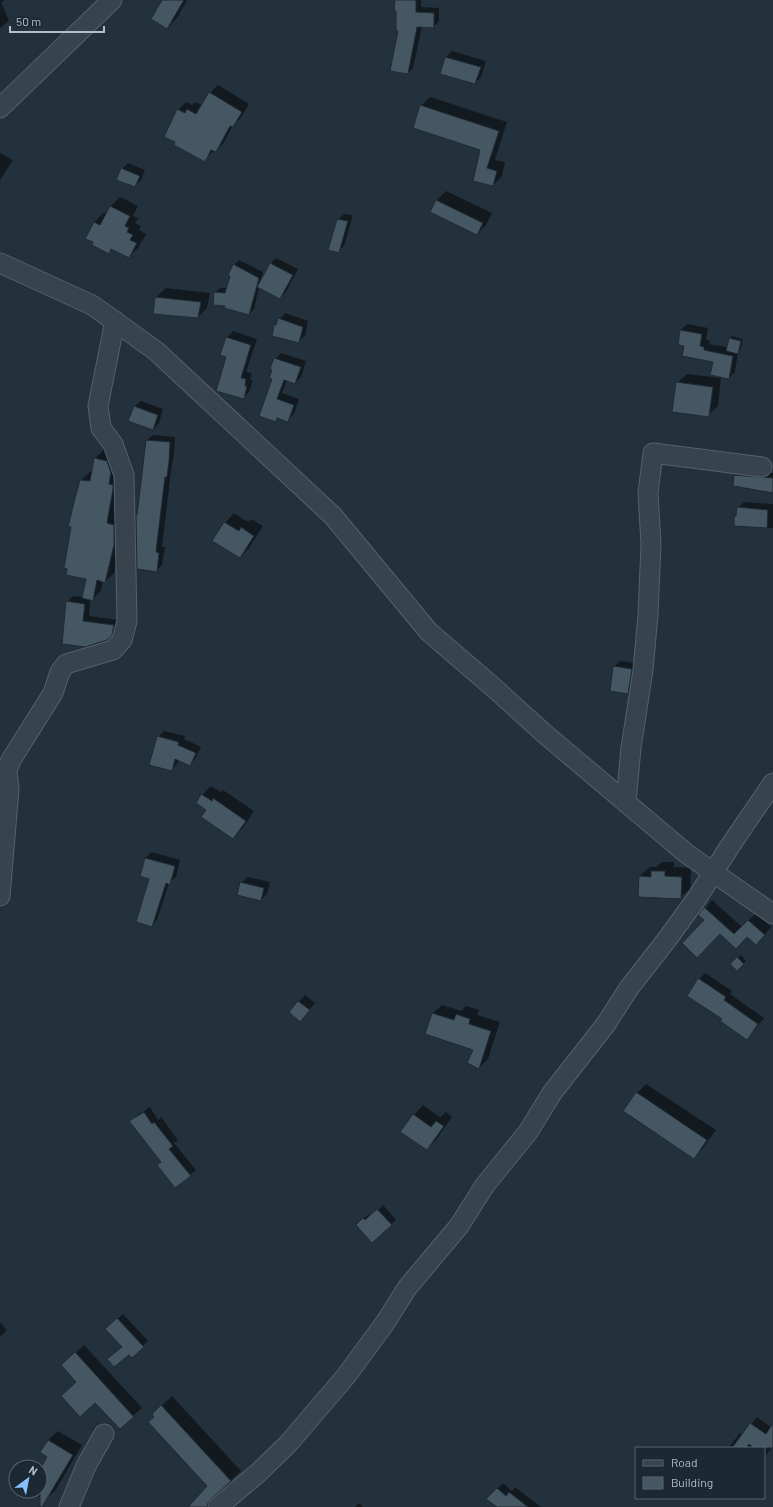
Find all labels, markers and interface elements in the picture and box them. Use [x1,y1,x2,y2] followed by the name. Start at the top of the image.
[10,8,104,34] scale bar
[16,14,41,28] text: 50 m
[635,1447,765,1499] legend
[671,1455,698,1469] text: Road
[8,1459,48,1499] north arrow
[27,1463,40,1478] text: N
[671,1475,713,1489] text: Building

